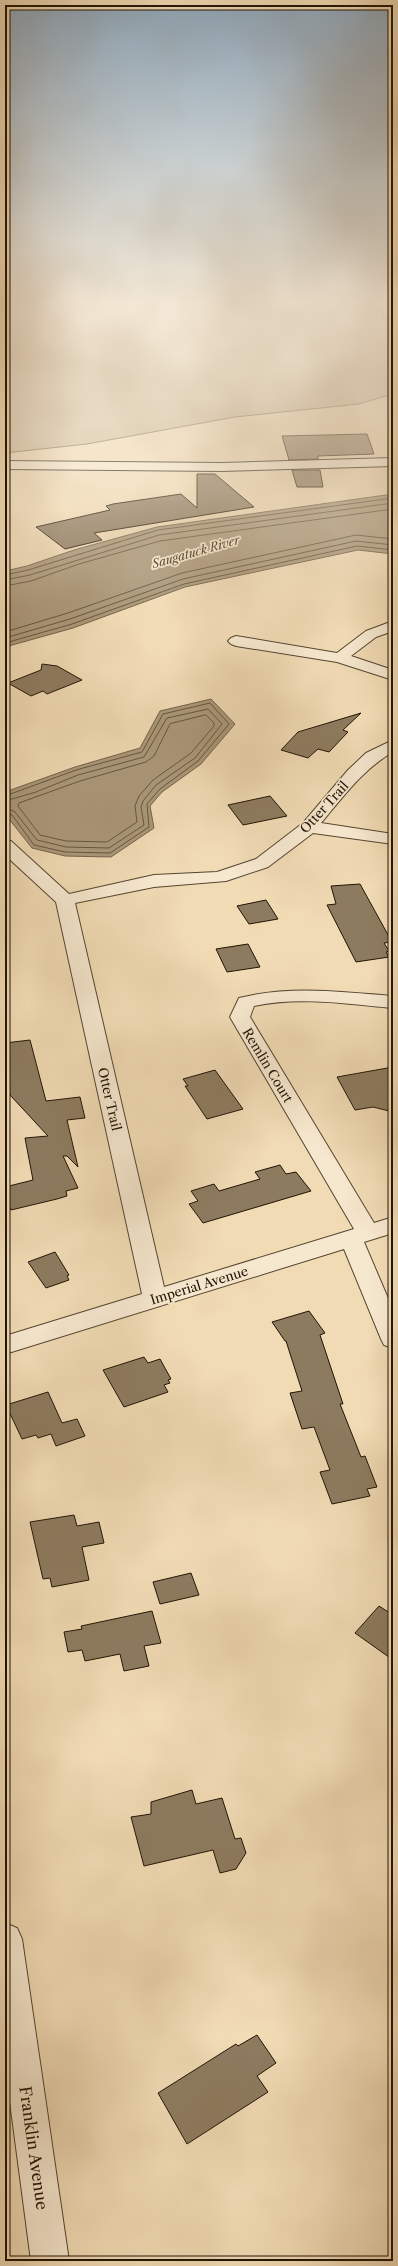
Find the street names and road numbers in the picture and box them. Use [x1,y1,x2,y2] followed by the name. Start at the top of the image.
[296,778,352,836] street label: Otter Trail
[239,1025,297,1106] street label: Remlin Court
[95,1066,125,1132] street label: Otter Trail
[148,1262,250,1308] street label: Imperial Avenue
[15,2085,53,2211] street label: Franklin Avenue

